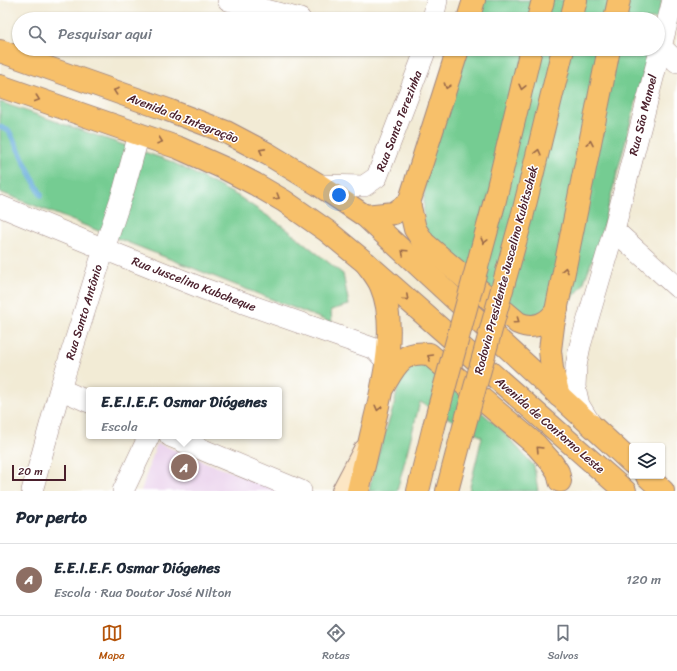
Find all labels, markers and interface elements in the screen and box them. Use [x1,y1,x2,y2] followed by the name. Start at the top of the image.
[12,12,665,56] search box
[58,21,152,47] text: Pesquisar aqui
[26,23,48,45] icon: search
[370,66,429,175] street label: Rua Santa Terezinha
[622,72,664,158] street label: Rua São Manoel
[443,82,451,89] one-way arrow
[518,83,527,90] one-way arrow
[123,86,242,149] street label: Avenida da Integração
[112,88,119,96] one-way arrow
[33,94,40,103] one-way arrow
[156,137,163,145] one-way arrow
[586,140,594,146] one-way arrow
[258,148,266,156] one-way arrow
[533,149,541,155] one-way arrow
[468,163,545,377] street label: Rodovia Presidente Juscelino Kubitschek
[329,185,349,205] your location
[273,192,280,199] one-way arrow
[480,238,489,245] one-way arrow
[128,250,260,318] street label: Rua Juscelino Kubcheque
[401,250,408,257] one-way arrow
[59,261,109,363] street label: Rua Santo Antônio
[560,267,569,274] one-way arrow
[401,293,409,301] one-way arrow
[512,316,519,323] one-way arrow
[427,354,434,362] one-way arrow
[489,370,610,479] street label: Avenida de Contorno Leste
[86,387,282,439] popup
[101,389,267,415] text: E.E.I.E.F. Osmar Diógenes
[374,405,382,411] one-way arrow
[101,415,138,438] text: Escola
[629,443,665,479] map controls
[629,443,665,479] button: layers
[536,446,544,454] one-way arrow
[171,452,197,482] pin: A
[18,462,43,481] text: 20 m
[12,463,66,482] scale bar
[16,502,87,532] text: Por perto
[54,555,220,581] text: E.E.I.E.F. Osmar Diógenes
[25,568,33,591] text: A
[626,568,661,591] text: 120 m
[54,581,231,604] text: Escola · Rua Doutor José Nilton
[99,622,125,665] tab: Mapa
[322,622,350,665] tab: Rotas
[547,622,578,665] tab: Salvos

